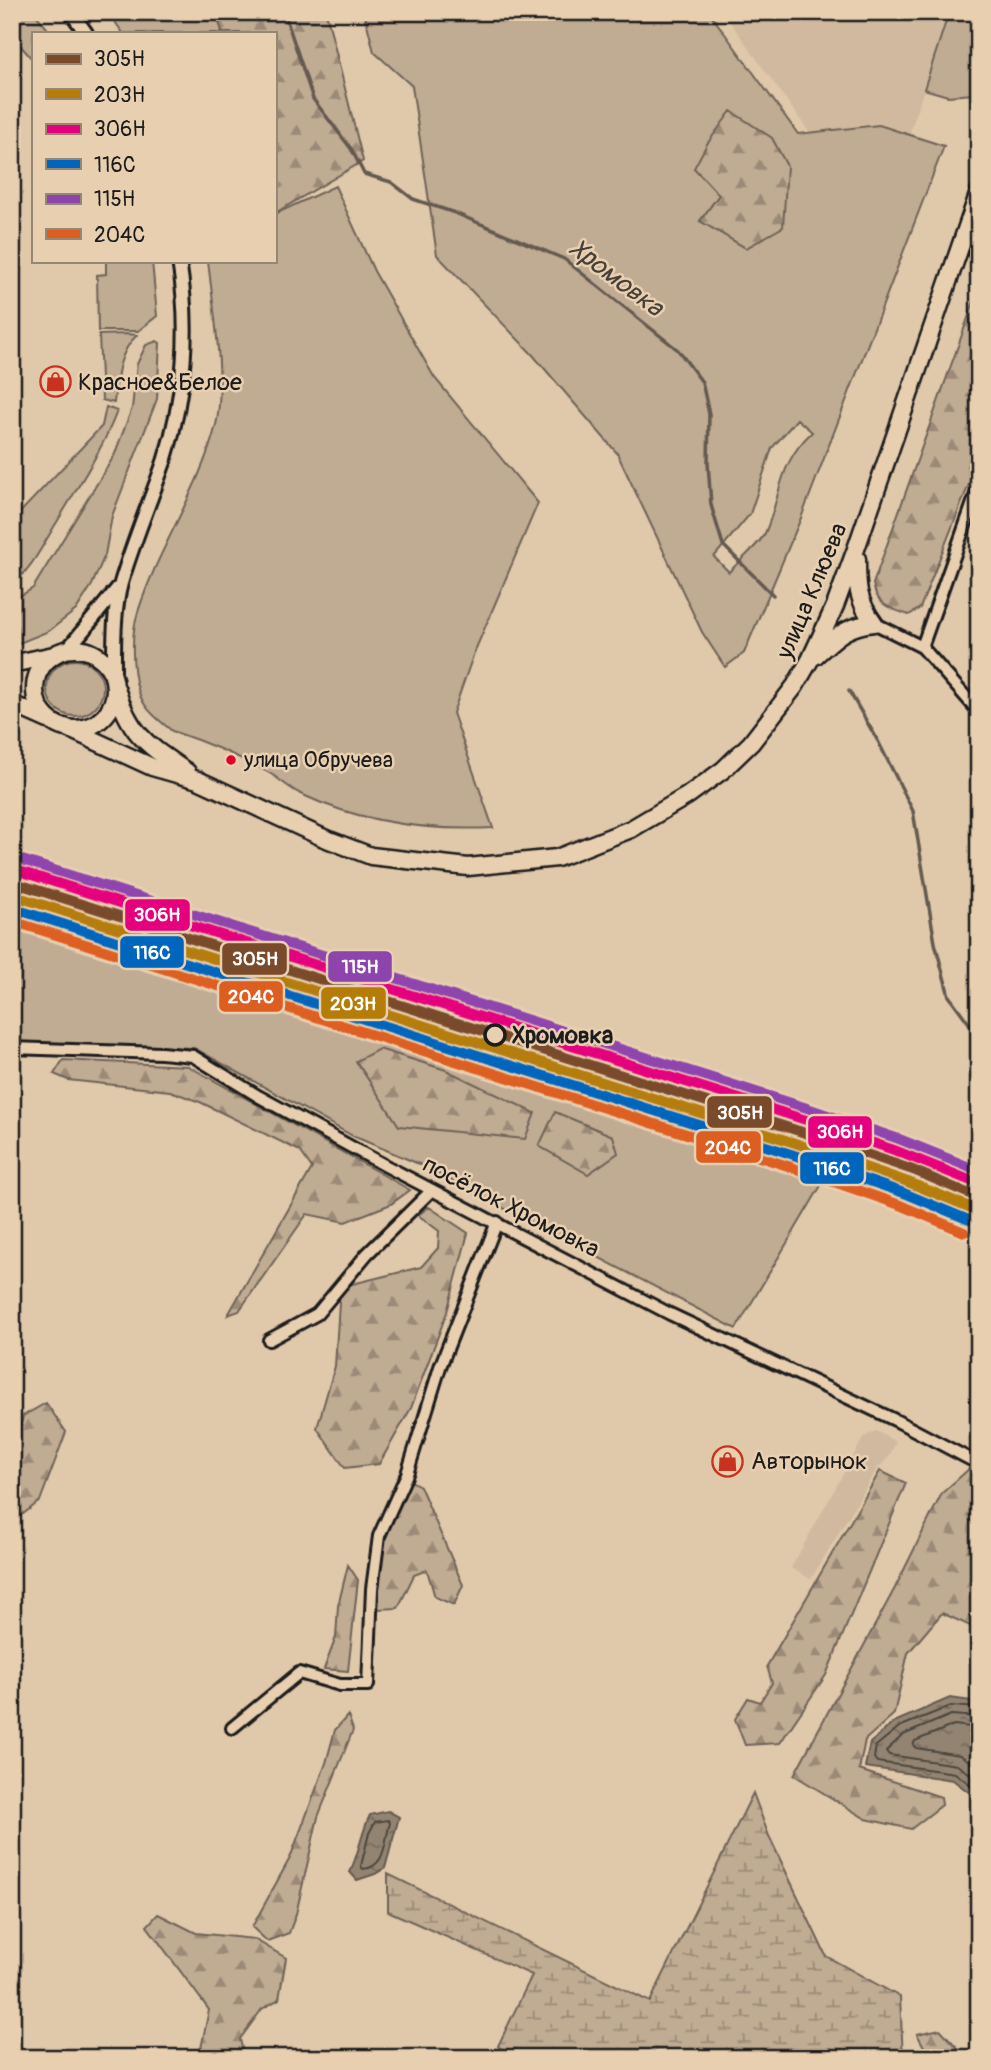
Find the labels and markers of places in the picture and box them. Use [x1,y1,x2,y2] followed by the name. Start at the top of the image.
[38,365,72,399] shop icon: Красное&Белое
[78,368,242,397] place label: Красное&Белое
[243,746,393,774] place label: улица Обручева
[224,753,238,767] marker: улица Обручева
[512,1021,613,1050] place label: Хромовка
[484,1024,506,1046] marker: Хромовка
[711,1444,745,1478] shop icon: Авторынок
[751,1447,867,1476] place label: Авторынок

